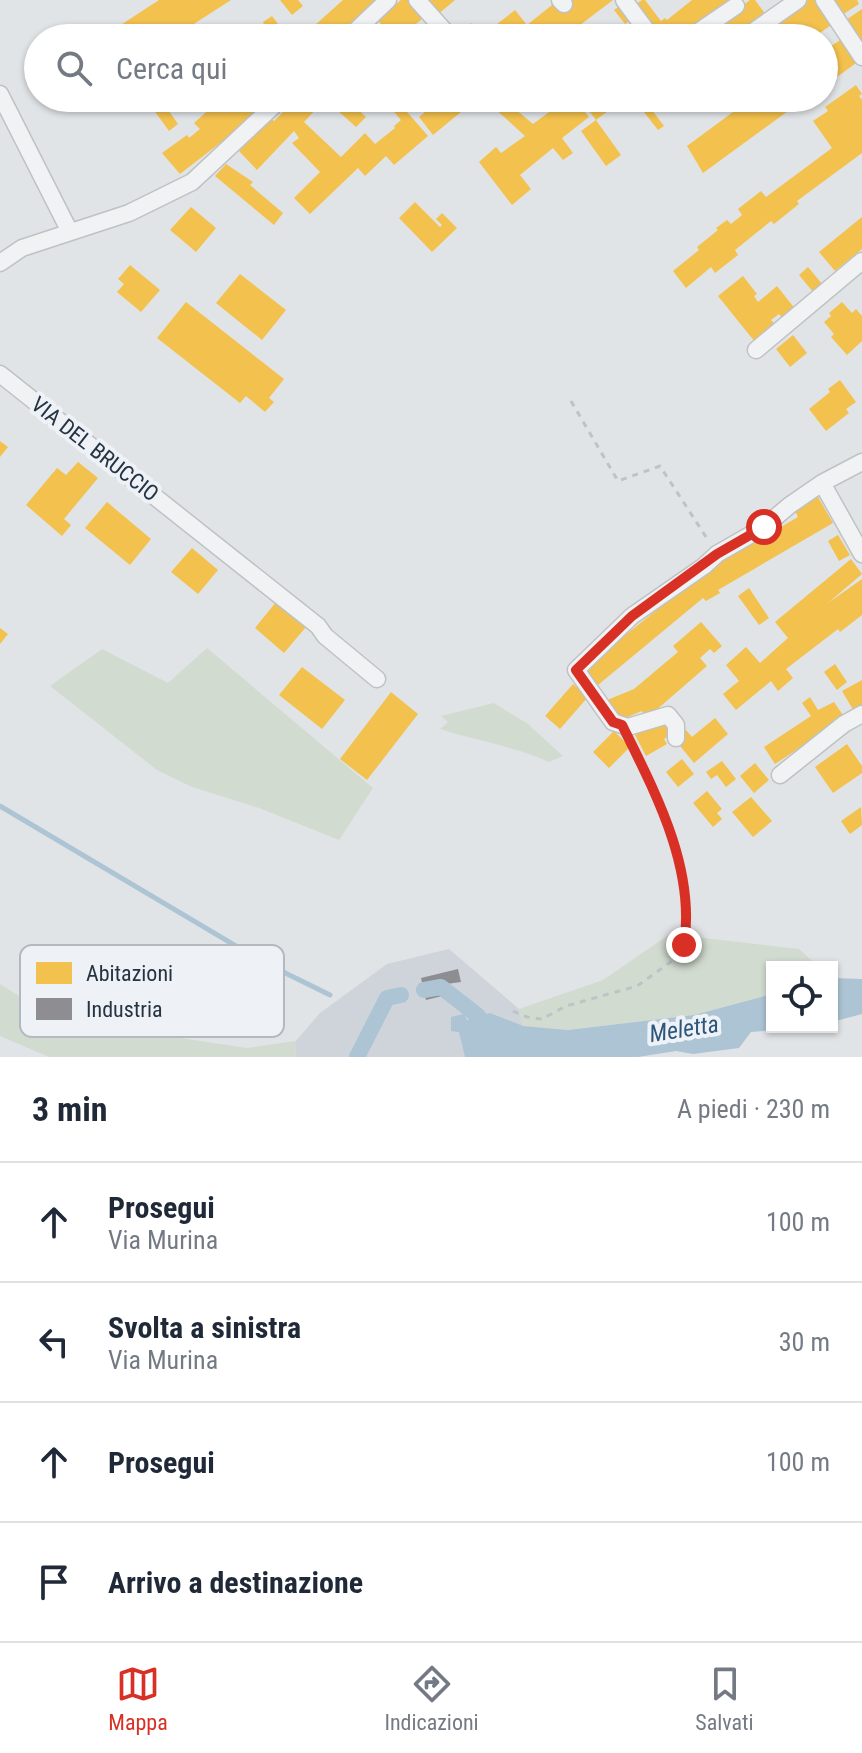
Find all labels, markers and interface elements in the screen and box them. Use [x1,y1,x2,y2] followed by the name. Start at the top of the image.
[24,24,838,112] search box
[52,46,96,90] icon: search
[116,51,227,86] text: Cerca qui
[26,392,164,506] street label: VIA DEL BRUCCIO
[746,509,782,545] route start
[666,927,702,963] route end
[20,945,284,1037] legend
[86,961,173,986] text: Abitazioni
[766,961,838,1033] map controls
[766,961,838,1033] button: locate
[86,997,163,1022] text: Industria
[647,1010,721,1048] water label: Meletta
[32,1089,108,1129] text: 3 min
[677,1094,830,1124] text: A piedi · 230 m
[108,1190,215,1225] text: Prosegui
[32,1200,76,1244] icon: ahead
[766,1207,830,1237] text: 100 m
[108,1225,218,1255] text: Via Murina
[108,1310,301,1345] text: Svolta a sinistra
[32,1320,76,1364] icon: left
[779,1327,830,1357] text: 30 m
[108,1345,218,1375] text: Via Murina
[32,1440,76,1484] icon: ahead
[108,1445,215,1480] text: Prosegui
[766,1447,830,1477] text: 100 m
[32,1560,76,1604] icon: arrive
[108,1565,363,1600] text: Arrivo a destinazione
[108,1662,168,1735] tab: Mappa
[384,1662,479,1735] tab: Indicazioni
[695,1662,754,1735] tab: Salvati

